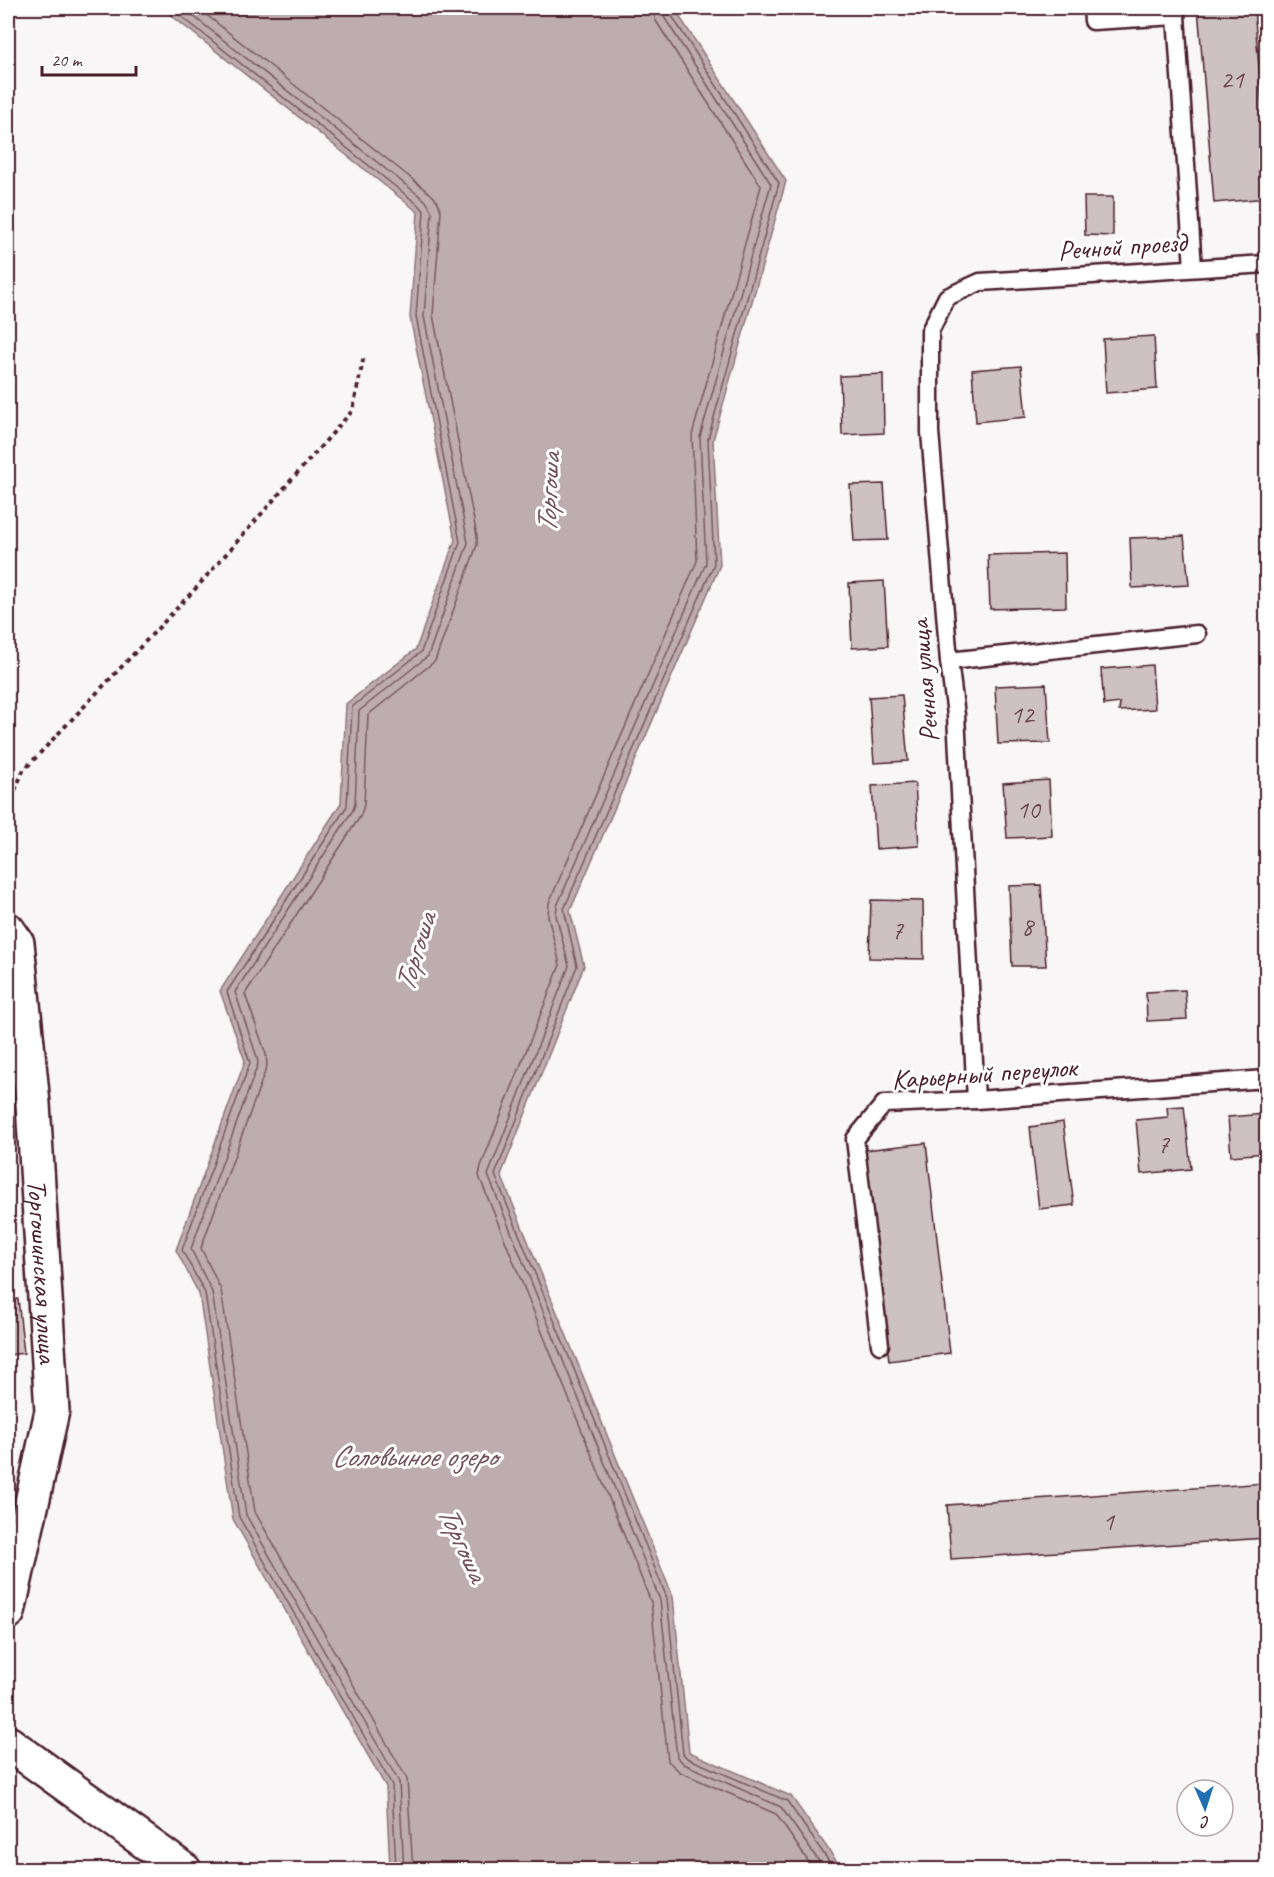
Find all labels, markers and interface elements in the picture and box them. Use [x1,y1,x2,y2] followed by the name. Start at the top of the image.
[42,39,136,77] scale bar
[51,49,84,71] text: 20 m
[1220,63,1245,96] house number: 21
[1057,224,1190,268] street label: Речной проезд
[527,448,569,534] water label: Торгоша
[901,616,947,744] street label: Речная улица
[1010,698,1036,731] house number: 12
[1016,793,1042,826] house number: 10
[385,905,446,996] water label: Торгоша
[1021,910,1035,943] house number: 8
[891,914,904,947] house number: 7
[890,1049,1080,1097] street label: Карьерный переулок
[1157,1128,1170,1161] house number: 7
[20,1178,67,1366] street label: Торгошинская улица
[332,1437,502,1475] water label: Соловьиное озеро
[429,1499,499,1591] water label: Торгоша
[1102,1505,1115,1538] house number: 1
[1175,1778,1235,1838] north arrow
[1199,1812,1210,1832] text: С

